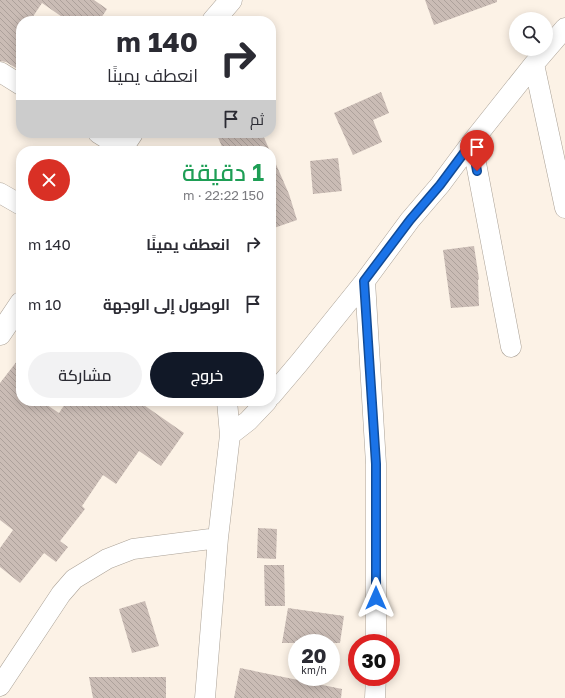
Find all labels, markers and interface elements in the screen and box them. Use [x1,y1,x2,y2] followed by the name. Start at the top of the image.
[509,12,553,56] map controls
[509,12,553,56] button: search
[116,25,198,58] text: 140 m
[212,32,264,84] icon: right
[107,64,198,86] text: انعطف يمينًا
[220,108,242,130] icon: arrive
[250,110,264,128] text: ثم
[460,130,494,171] pin
[466,136,488,158] icon: arrive
[182,157,264,186] text: 1 دقيقة
[28,159,70,201] button: close
[183,187,264,203] text: 150 m · 22:22
[242,233,264,255] icon: right
[28,235,71,253] text: 140 m
[146,235,230,253] text: انعطف يمينًا
[242,293,264,315] icon: arrive
[28,295,62,313] text: 10 m
[103,295,230,313] text: الوصول إلى الوجهة
[28,352,142,398] button: مشاركة
[150,352,264,398] button: خروج
[355,577,397,619] position arrow
[348,634,400,686] speed limit sign: 30
[301,643,327,667] text: 20
[301,664,327,676] text: km/h

